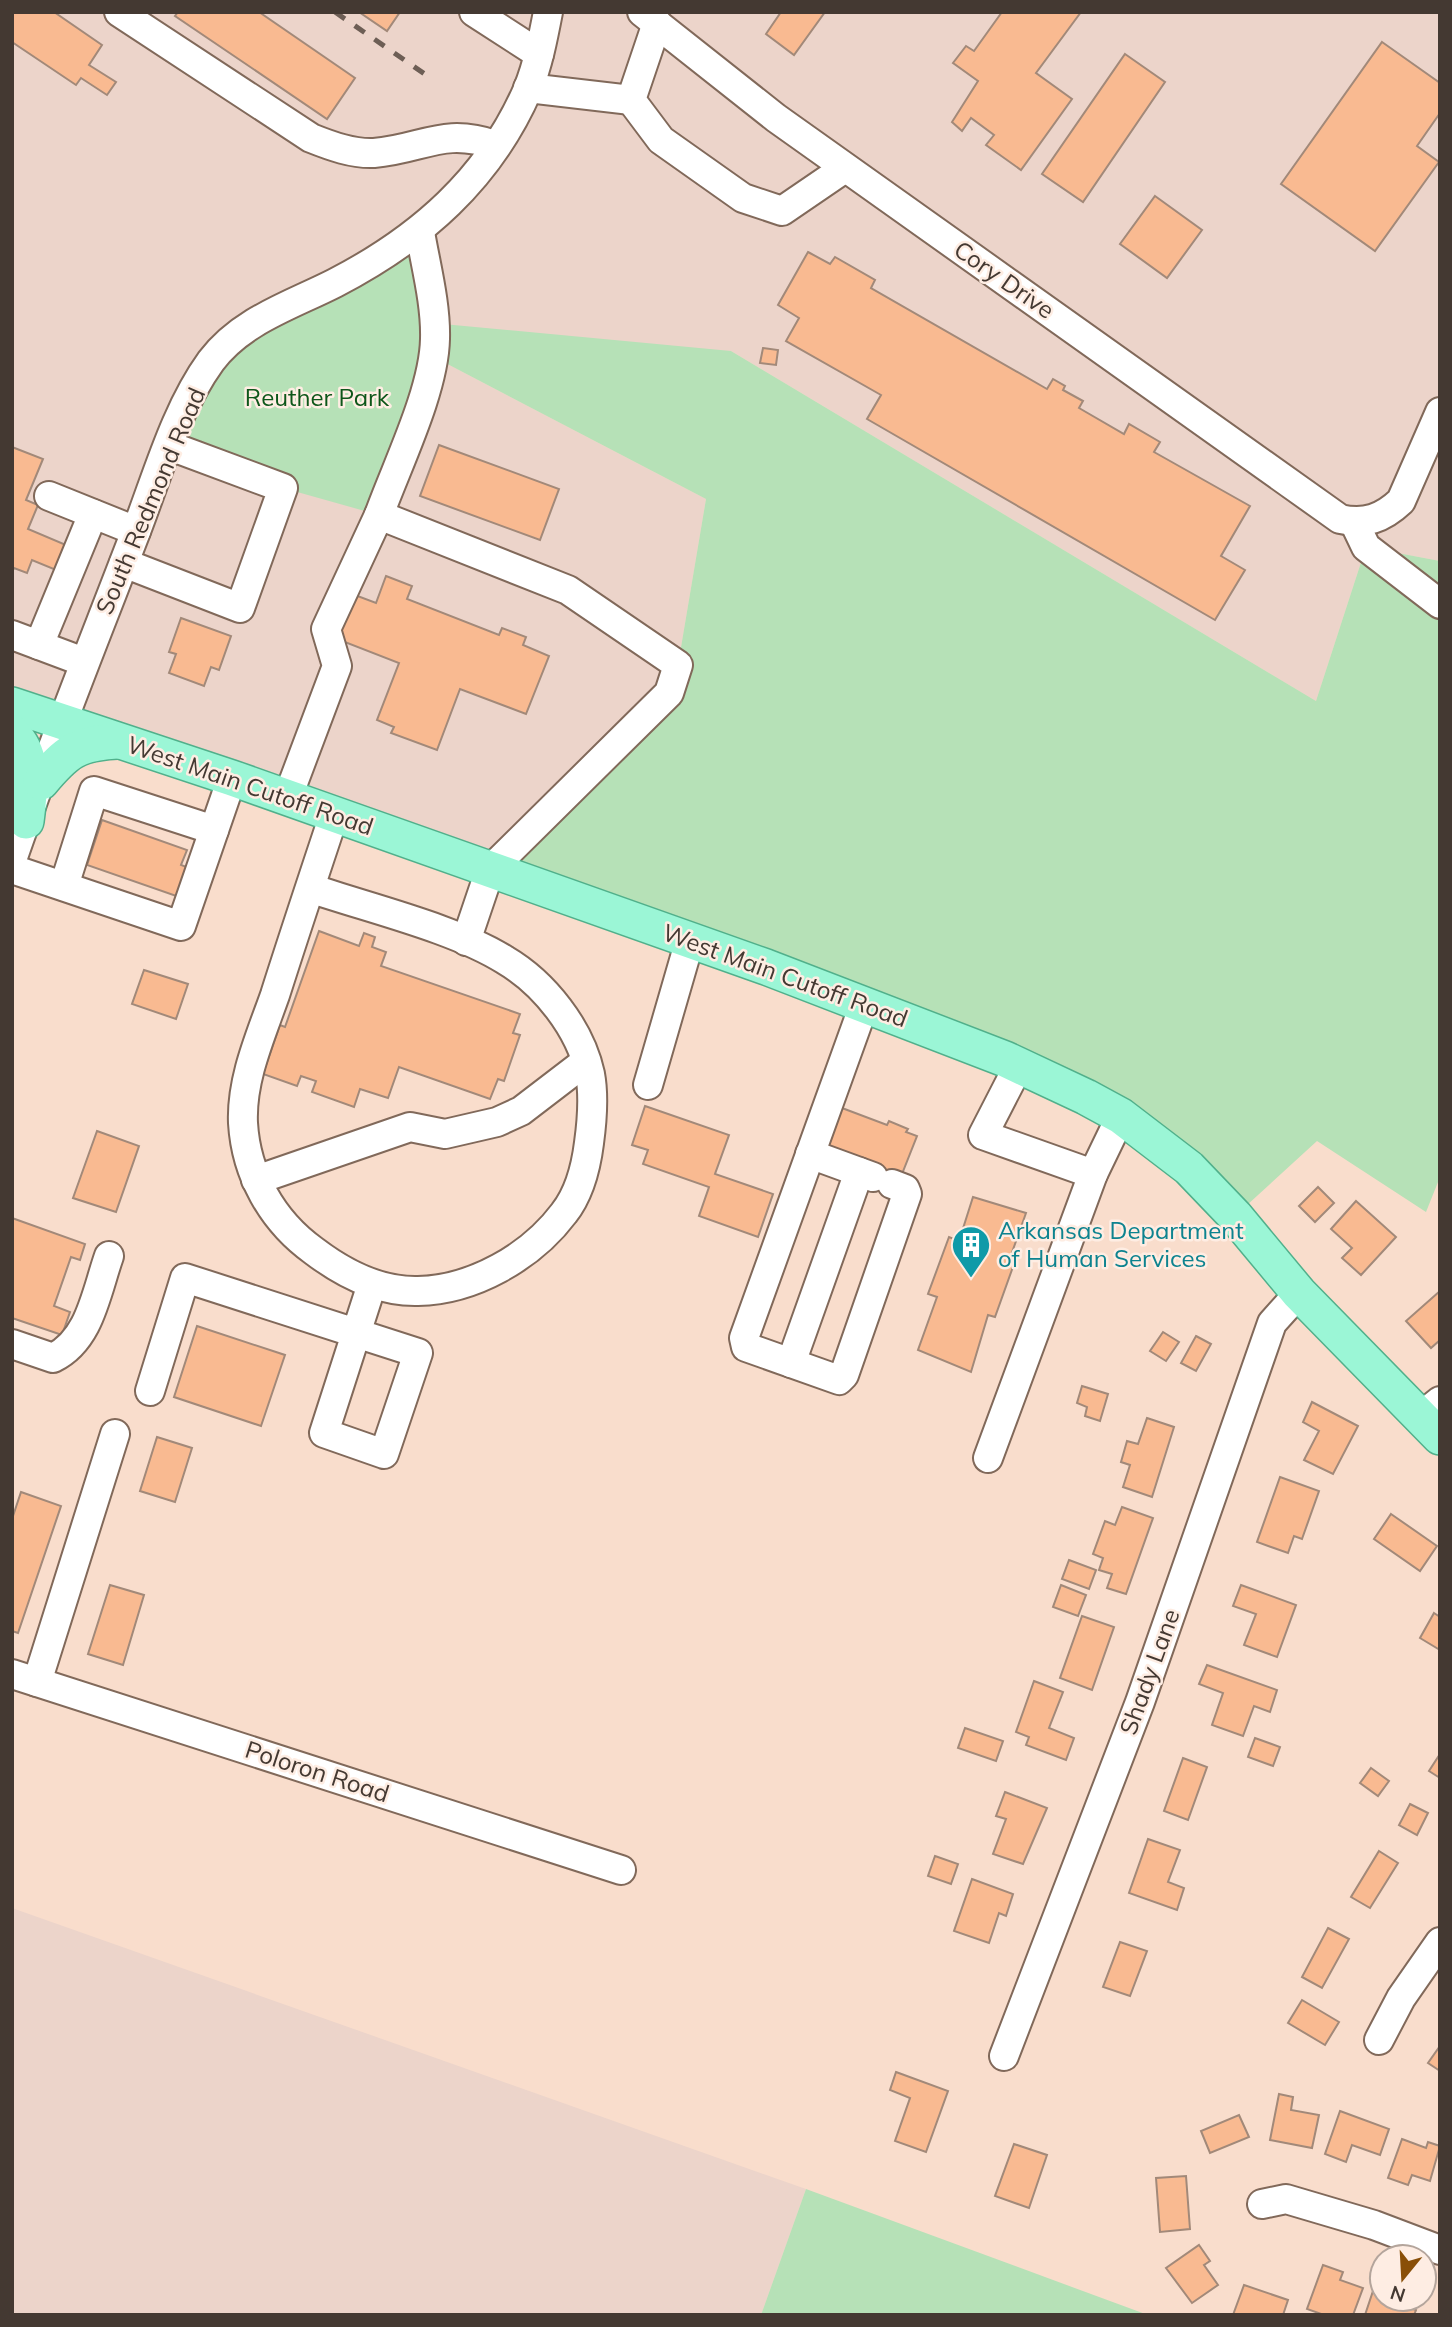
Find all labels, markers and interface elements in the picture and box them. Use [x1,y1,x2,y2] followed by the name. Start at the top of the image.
[949,234,1061,325] street label: Cory Drive
[245,382,390,412] park label: Reuther Park
[89,383,211,618] street label: South Redmond Road
[123,729,377,841] street label: West Main Cutoff Road
[659,917,912,1033] street label: West Main Cutoff Road
[998,1215,1244,1273] place label: Arkansas Department of Human Services
[950,1224,992,1279] building icon: Arkansas Department of Human Services
[1112,1605,1186,1739] street label: Shady Lane
[242,1734,393,1808] street label: Poloron Road
[1368,2243,1438,2313] north arrow
[1387,2281,1408,2308] text: N

